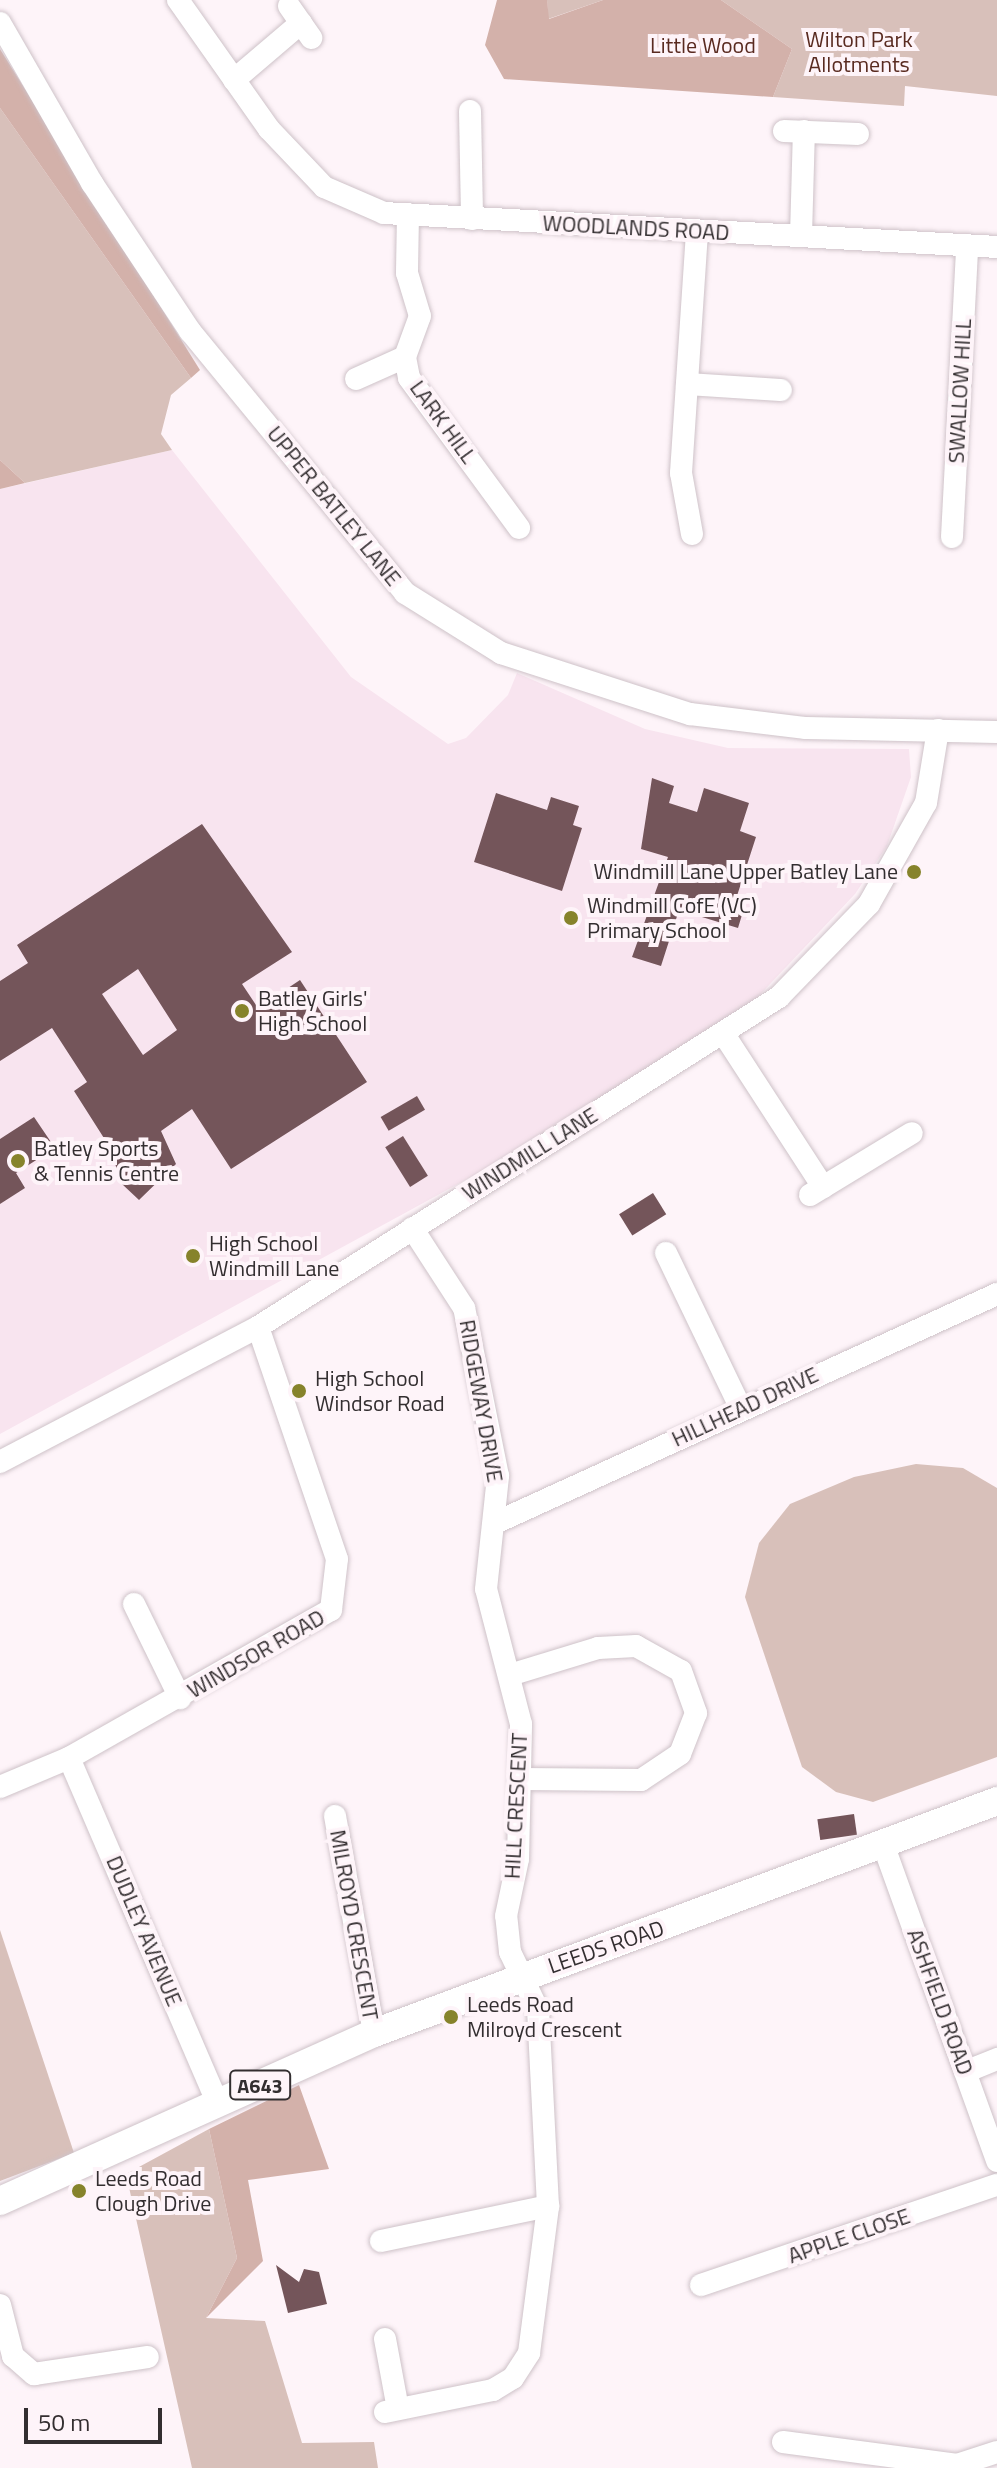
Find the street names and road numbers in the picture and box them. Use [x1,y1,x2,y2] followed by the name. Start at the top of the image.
[542,210,730,246] street label: WOODLANDS ROAD
[943,318,977,464] street label: SWALLOW HILL
[404,375,482,469] street label: LARK HILL
[261,421,407,591] street label: UPPER BATLEY LANE
[458,1102,602,1206] street label: WINDMILL LANE
[454,1318,508,1484] street label: RIDGEWAY DRIVE
[668,1362,822,1452] street label: HILLHEAD DRIVE
[183,1604,329,1704] street label: WINDSOR ROAD
[499,1732,533,1880] street label: HILL CRESCENT
[324,1828,384,2022] street label: MILROYD CRESCENT
[100,1852,188,2010] street label: DUDLEY AVENUE
[545,1915,667,1979] street label: LEEDS ROAD
[901,1925,979,2079] street label: ASHFIELD ROAD
[228,2069,292,2101] road number: A643
[784,2203,914,2269] street label: APPLE CLOSE

